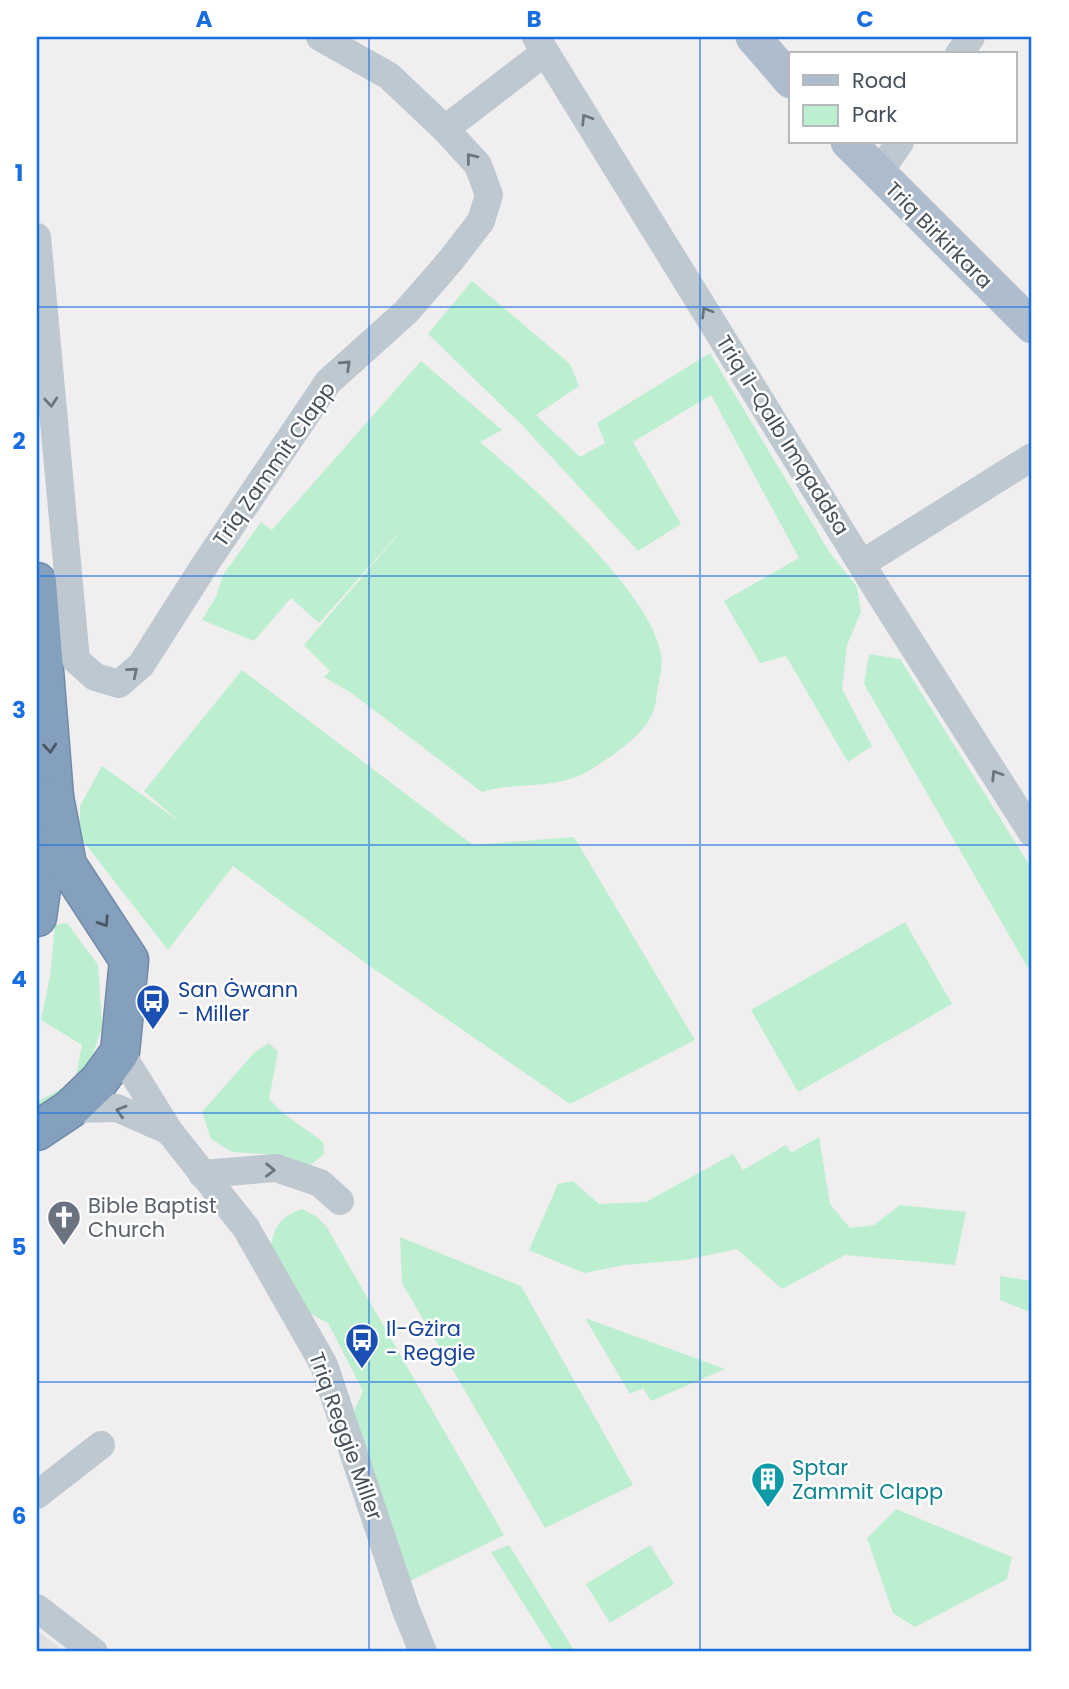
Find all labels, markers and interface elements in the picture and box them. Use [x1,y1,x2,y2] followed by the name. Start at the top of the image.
[196,3,213,35] text: A
[526,3,542,35] text: B
[856,3,874,35] text: C
[789,52,1016,144] legend
[852,66,907,95] text: Road
[852,100,897,129] text: Park
[581,114,594,127] one-way arrow
[467,154,480,166] one-way arrow
[15,157,23,189] text: 1
[879,175,999,295] street label: Triq Birkirkara
[702,307,715,320] one-way arrow
[710,330,856,540] street label: Triq il-Qalb Imqaddsa
[338,361,351,374] one-way arrow
[206,376,342,552] street label: Triq Zammit Clapp
[43,397,58,408] one-way arrow
[12,425,26,457] text: 2
[125,668,138,680] one-way arrow
[12,694,26,726] text: 3
[42,742,57,753] one-way arrow
[991,770,1004,783] one-way arrow
[96,914,109,927] one-way arrow
[11,963,27,995] text: 4
[178,975,298,1028] place label: San Ġwann - Miller
[134,982,172,1031] bus stop icon: San Ġwann - Miller
[116,1105,128,1120] one-way arrow
[265,1162,276,1178] one-way arrow
[88,1191,217,1244] place label: Bible Baptist Church
[45,1198,83,1247] church icon: Bible Baptist Church
[12,1231,26,1263] text: 5
[386,1314,476,1367] place label: Il-Gżira - Reggie
[343,1321,381,1370] bus stop icon: Il-Gżira - Reggie
[302,1348,390,1524] street label: Triq Reggie Miller
[792,1453,943,1506] place label: Sptar Zammit Clapp
[749,1460,787,1509] building icon: Sptar Zammit Clapp
[12,1500,26,1532] text: 6

